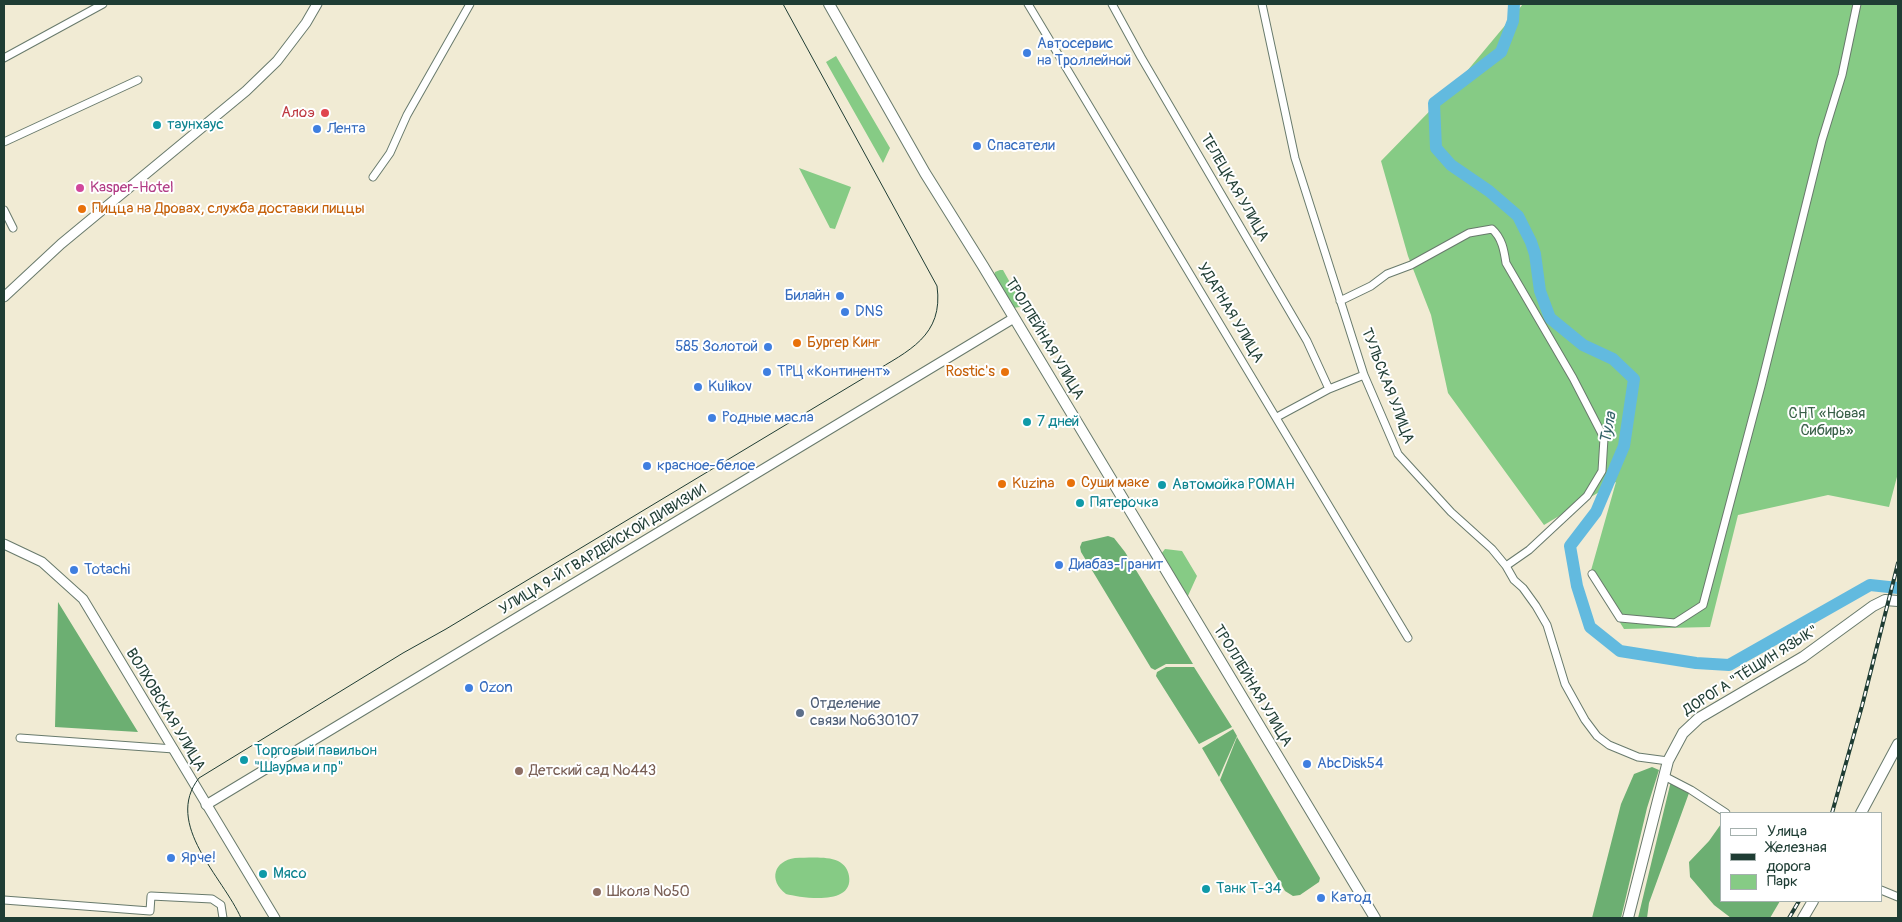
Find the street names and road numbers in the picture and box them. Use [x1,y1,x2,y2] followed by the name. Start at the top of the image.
[1196,131,1272,245] street label: ТЕЛЕЦКАЯ УЛИЦА
[1193,260,1267,366] street label: УДАРНАЯ УЛИЦА
[1001,275,1087,403] street label: ТРОЛЛЕЙНАЯ УЛИЦА
[1357,326,1417,446] street label: ТУЛЬСКАЯ УЛИЦА
[496,481,710,619] street label: УЛИЦА 9-Й ГВАРДЕЙСКОЙ ДИВИЗИИ
[1209,622,1295,750] street label: ТРОЛЛЕЙНАЯ УЛИЦА
[1680,622,1822,720] street label: ДОРОГА "ТЁЩИН ЯЗЫК"
[121,645,209,775] street label: ВОЛХОВСКАЯ УЛИЦА

